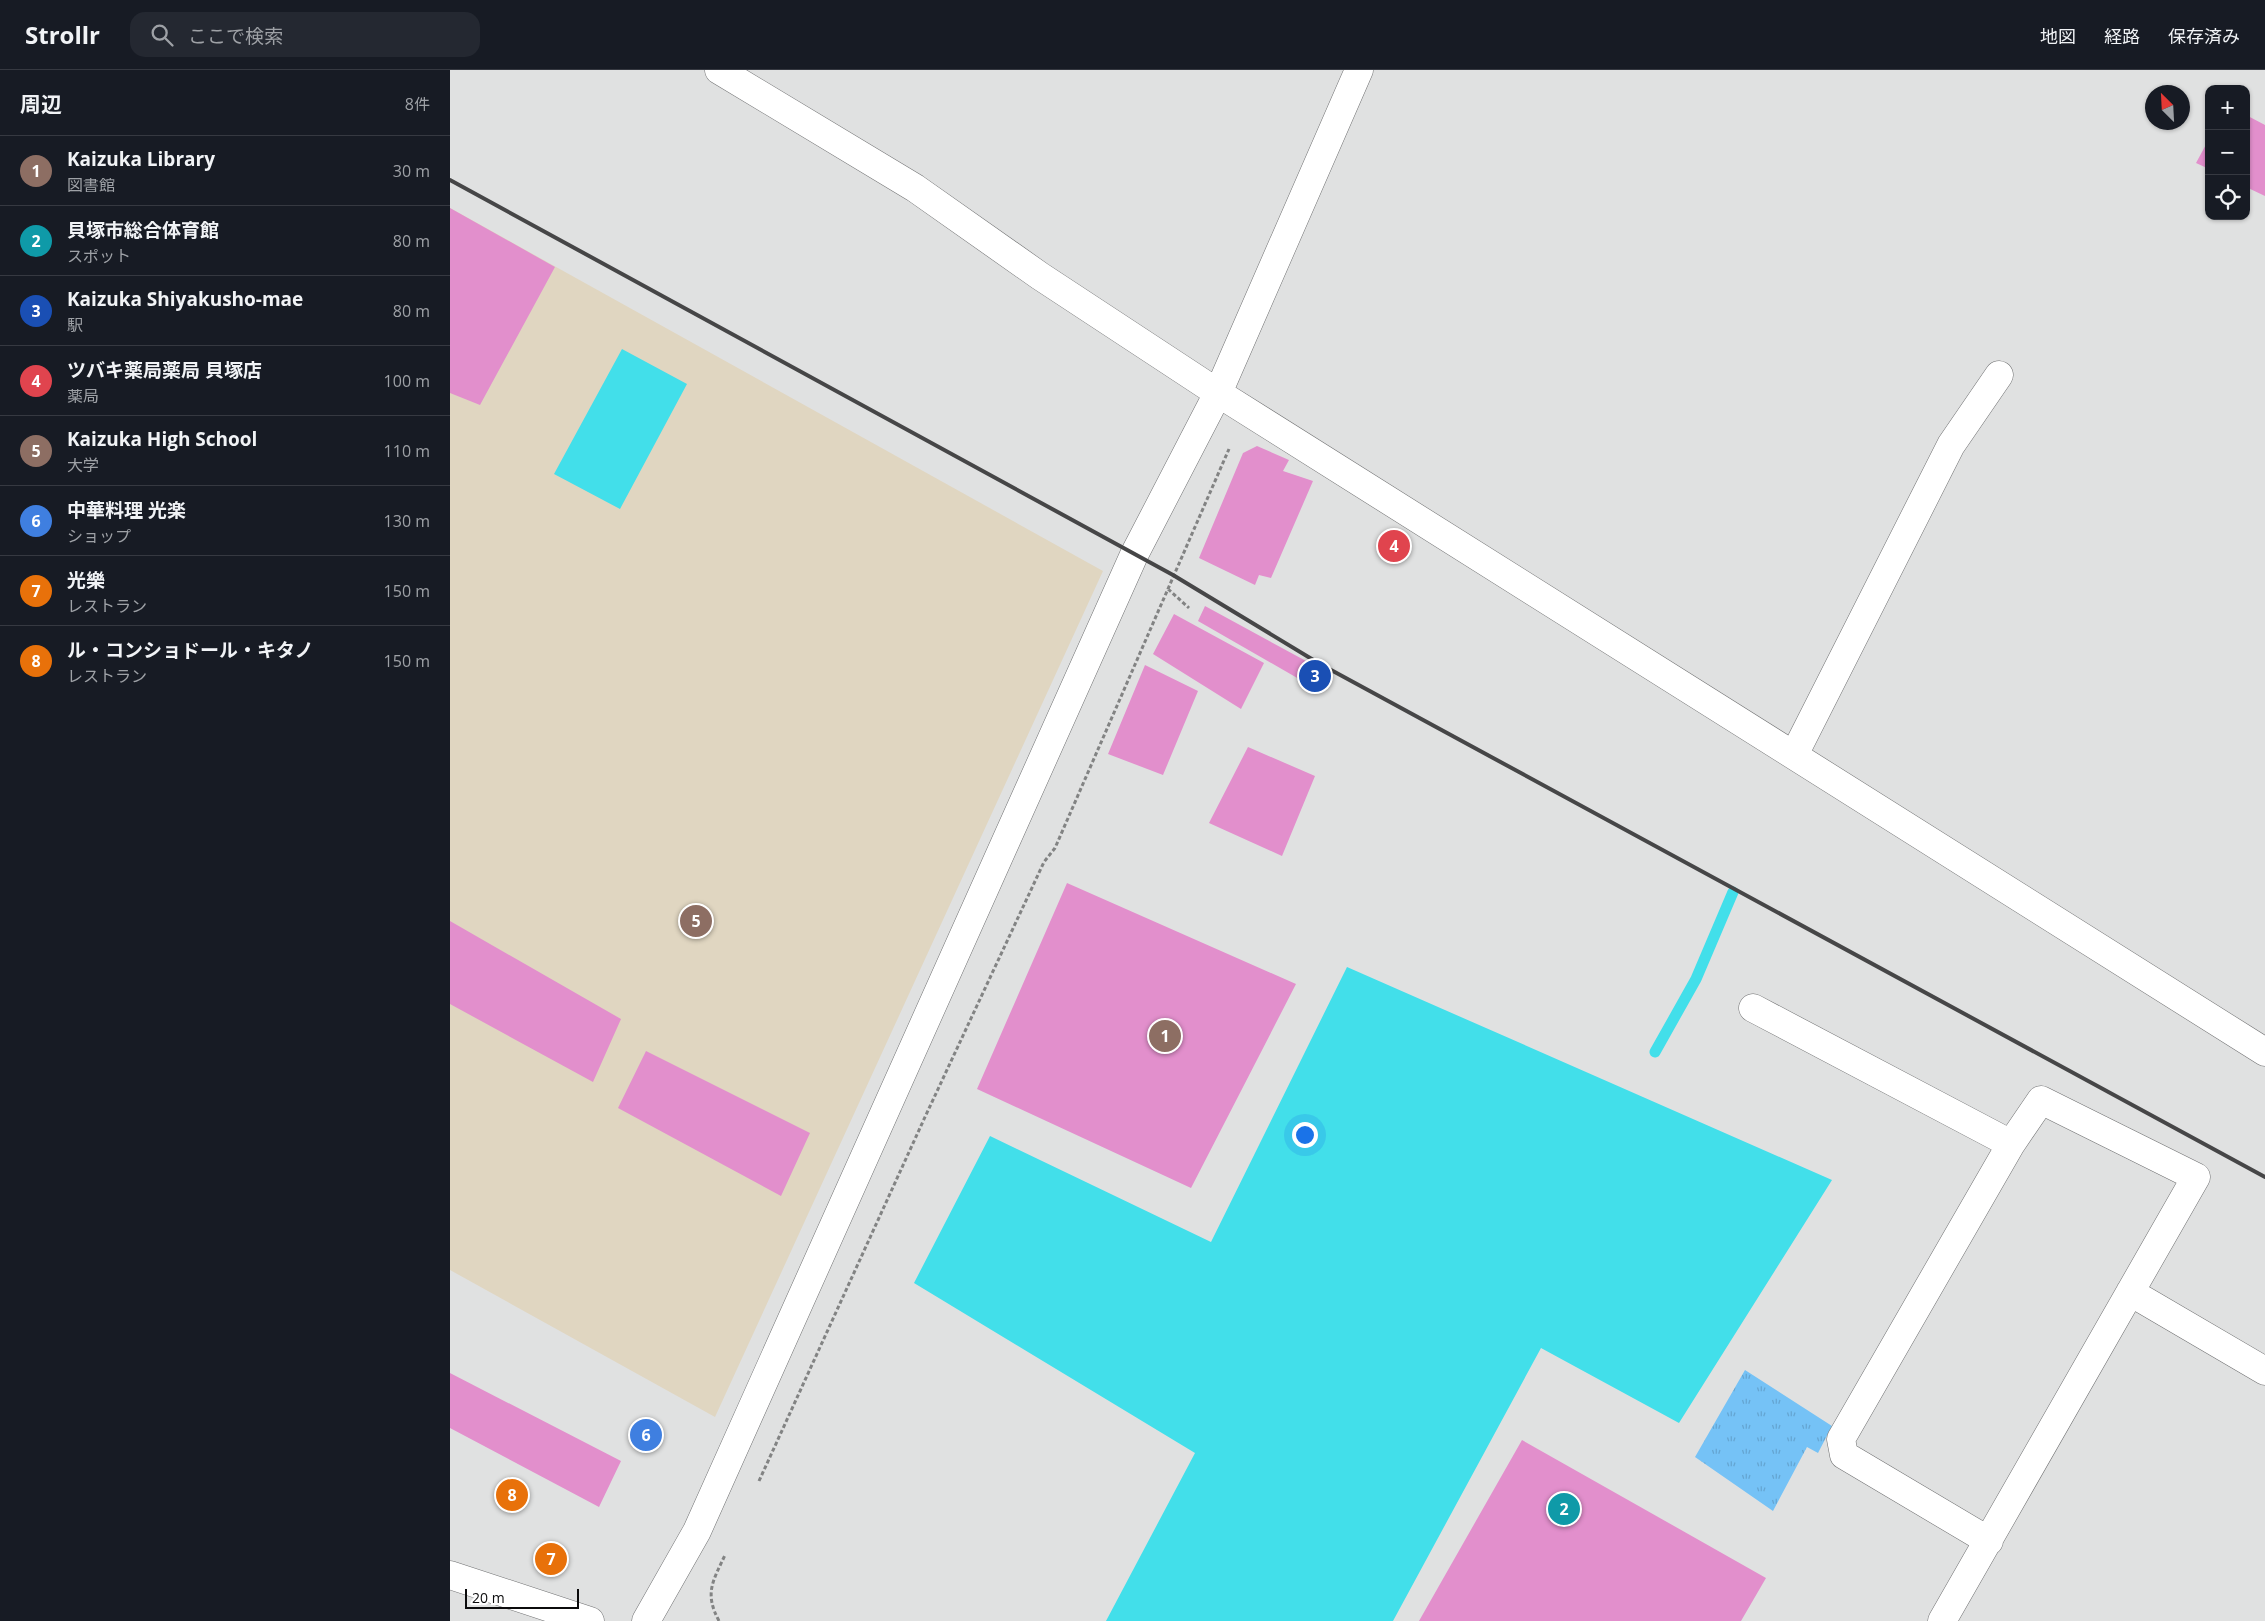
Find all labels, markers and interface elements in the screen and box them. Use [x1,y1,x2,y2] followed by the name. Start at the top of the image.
[130,12,480,57] search box
[25,18,100,51] text: Strollr
[148,21,176,49] icon: search
[188,23,283,49] text: ここで検索
[2040,24,2076,48] text: 地図
[2104,24,2140,48] text: 経路
[2168,24,2240,48] text: 保存済み
[2145,85,2190,130] north arrow
[2205,85,2250,220] map controls
[2205,85,2250,130] button: +
[20,90,62,118] text: 周辺
[405,93,430,115] text: 8件
[2205,130,2250,175] button: −
[67,146,215,172] text: Kaizuka Library
[31,160,41,182] text: 1
[393,160,430,182] text: 30 m
[67,174,115,196] text: 図書館
[2205,175,2250,220] button: locate
[67,217,219,243] text: 貝塚市総合体育館
[31,230,41,252] text: 2
[393,230,430,252] text: 80 m
[67,245,131,267] text: スポット
[67,286,303,312] text: Kaizuka Shiyakusho-mae
[31,300,41,322] text: 3
[393,300,430,322] text: 80 m
[67,314,83,336] text: 駅
[67,357,262,383] text: ツバキ薬局薬局 貝塚店
[31,370,41,392] text: 4
[384,370,430,392] text: 100 m
[67,385,99,407] text: 薬局
[67,426,257,452] text: Kaizuka High School
[31,440,41,462] text: 5
[384,440,430,462] text: 110 m
[67,454,99,476] text: 大学
[67,497,186,523] text: 中華料理 光楽
[31,510,41,532] text: 6
[384,510,430,532] text: 130 m
[67,525,131,547] text: ショップ
[1378,527,1410,565] pin: 4
[67,567,105,593] text: 光樂
[31,580,41,602] text: 7
[384,580,430,602] text: 150 m
[67,595,147,617] text: レストラン
[67,637,313,663] text: ル・コンショドール・キタノ
[31,650,41,672] text: 8
[384,650,430,672] text: 150 m
[1299,657,1331,695] pin: 3
[67,665,147,687] text: レストラン
[680,902,712,940] pin: 5
[1149,1017,1181,1055] pin: 1
[1292,1122,1318,1148] your location
[630,1416,662,1454] pin: 6
[496,1476,528,1514] pin: 8
[1548,1490,1580,1528] pin: 2
[535,1540,567,1578] pin: 7
[465,1586,579,1609] scale bar
[472,1588,505,1607] text: 20 m

